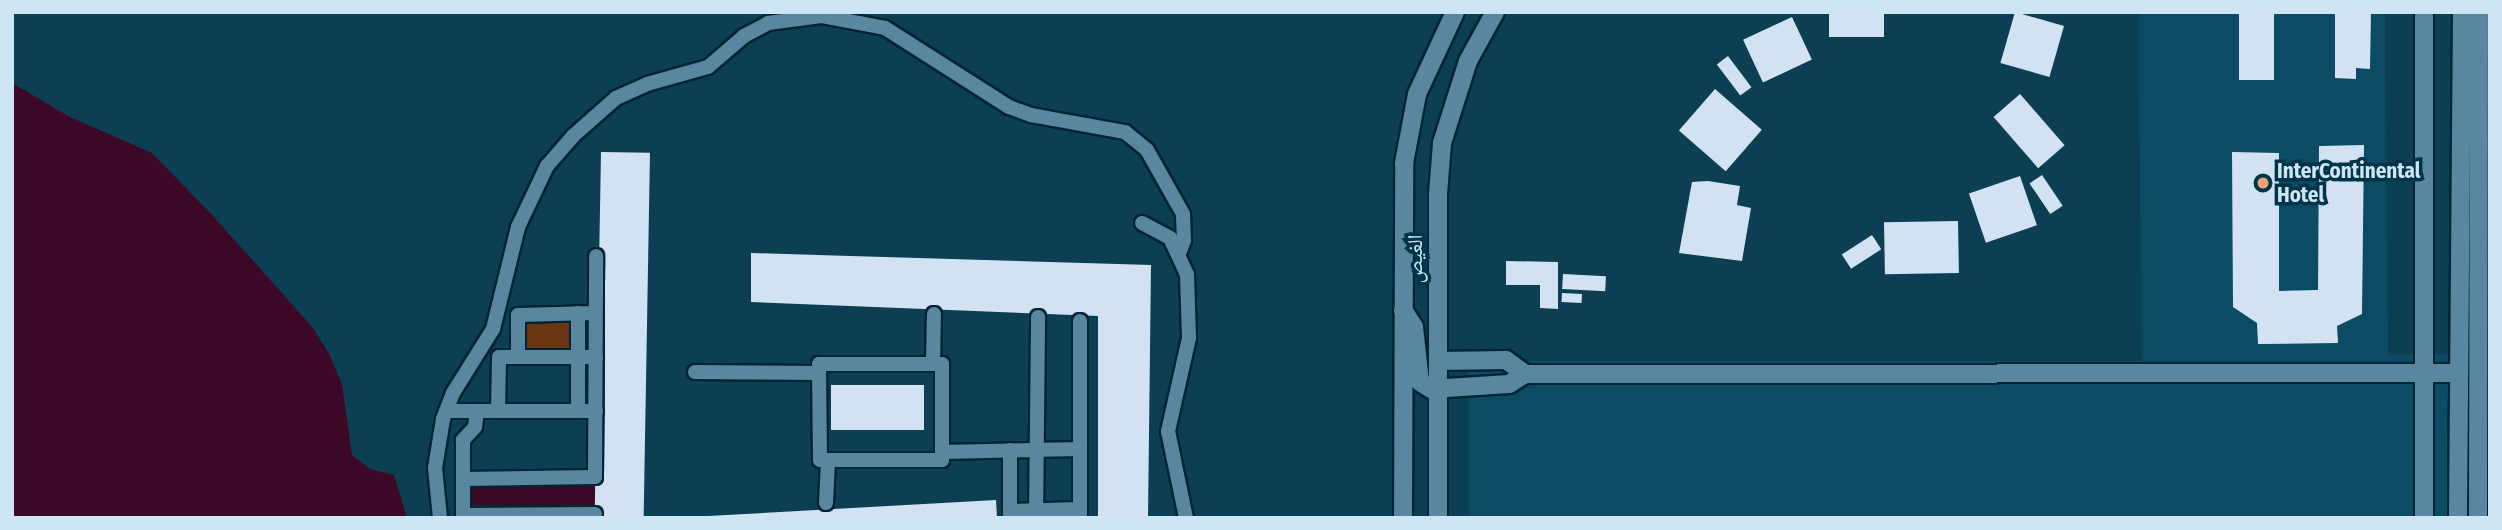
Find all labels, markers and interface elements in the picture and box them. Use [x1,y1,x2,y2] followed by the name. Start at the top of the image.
[2277,158,2420,208] place label: InterContinental Hotel
[2255,175,2271,191] marker: InterContinental Hotel
[1402,235,1428,283] street label: الغيص

